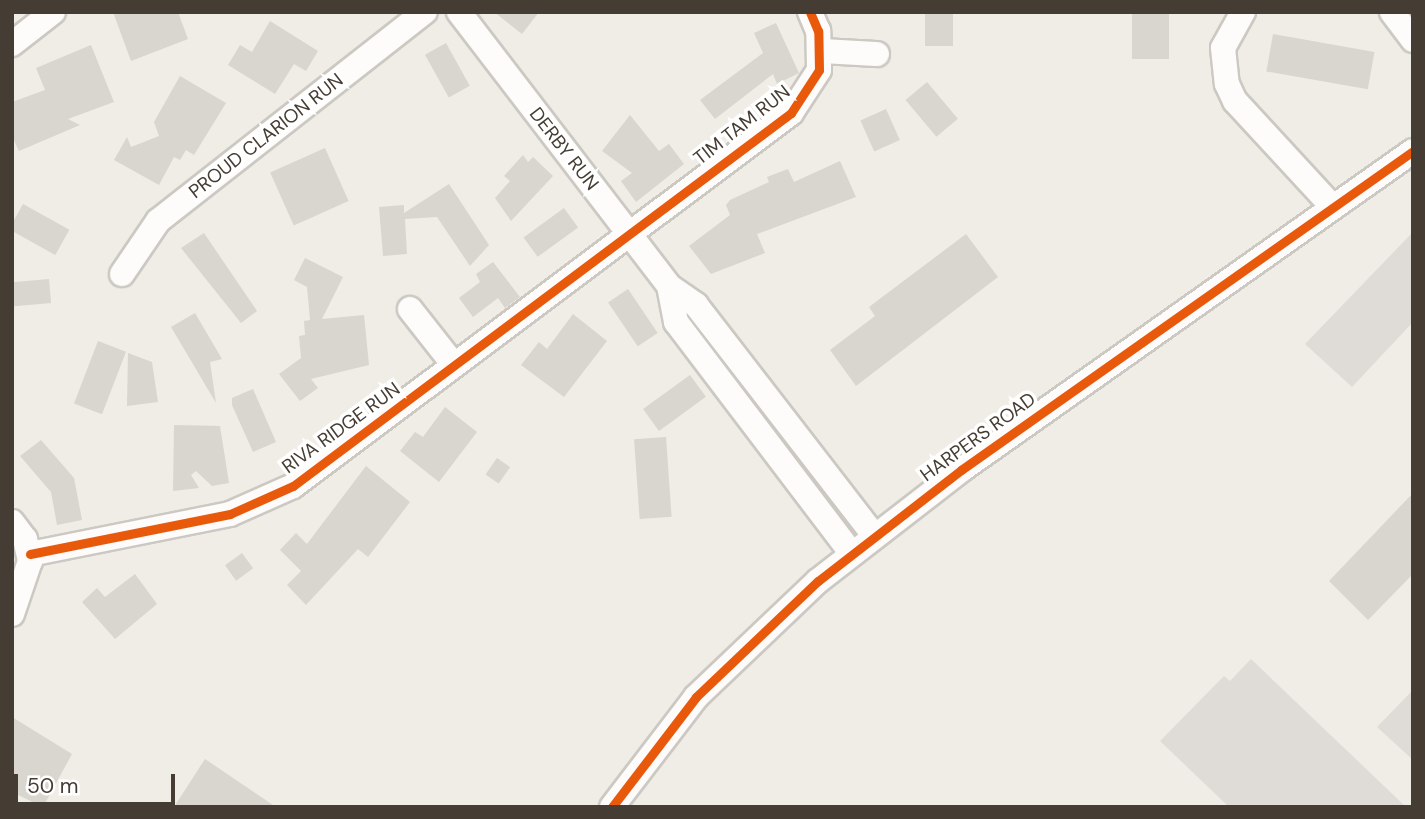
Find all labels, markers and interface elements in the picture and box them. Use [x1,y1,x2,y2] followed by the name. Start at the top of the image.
[184,69,348,203] street label: PROUD CLARION RUN
[689,80,795,170] street label: TIM TAM RUN
[525,103,603,195] street label: DERBY RUN
[278,378,404,478] street label: RIVA RIDGE RUN
[916,388,1040,486] street label: HARPERS ROAD
[18,760,178,804] scale bar
[27,772,78,800] text: 50 m

